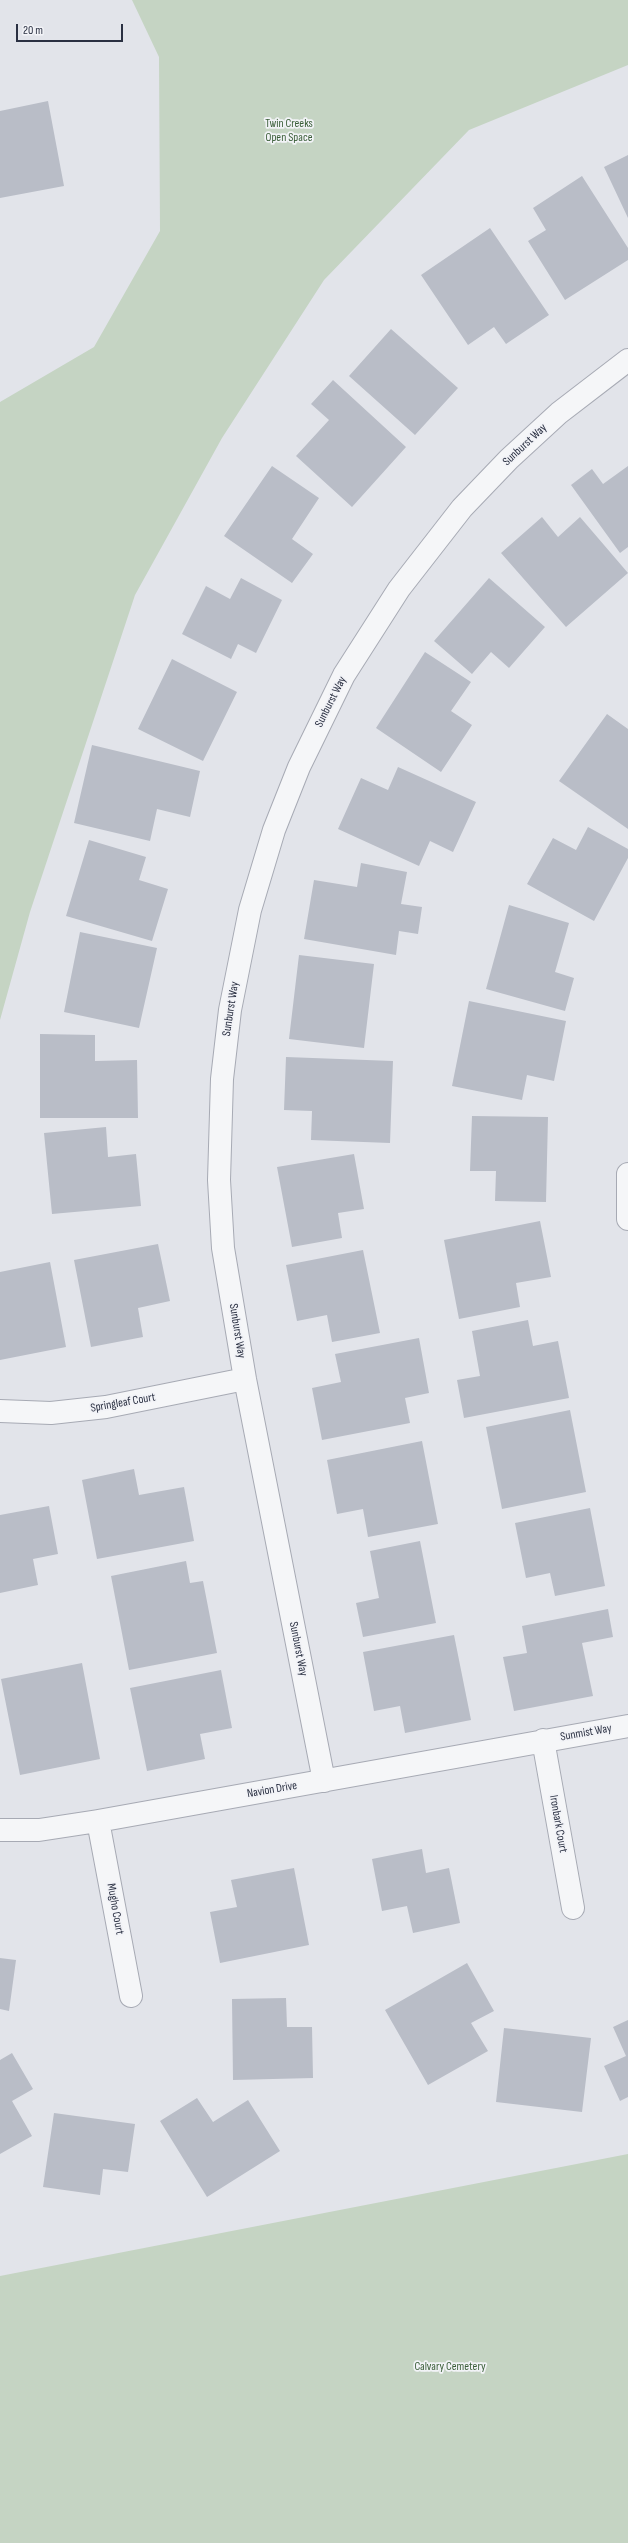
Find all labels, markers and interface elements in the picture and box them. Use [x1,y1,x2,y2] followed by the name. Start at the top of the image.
[18,16,125,42] scale bar
[23,23,43,38] text: 20 m
[265,117,313,145] park label: Twin Creeks Open Space
[500,421,550,469] street label: Sunburst Way
[312,674,350,730] street label: Sunburst Way
[220,981,242,1037] street label: Sunburst Way
[226,1303,248,1359] street label: Sunburst Way
[89,1390,157,1416] street label: Springleaf Court
[286,1621,310,1677] street label: Sunburst Way
[559,1721,613,1745] street label: Sunmist Way
[246,1779,298,1801] street label: Navion Drive
[546,1794,570,1854] street label: Ironbark Court
[103,1882,127,1936] street label: Mugho Court
[414,2360,486,2374] park label: Calvary Cemetery

